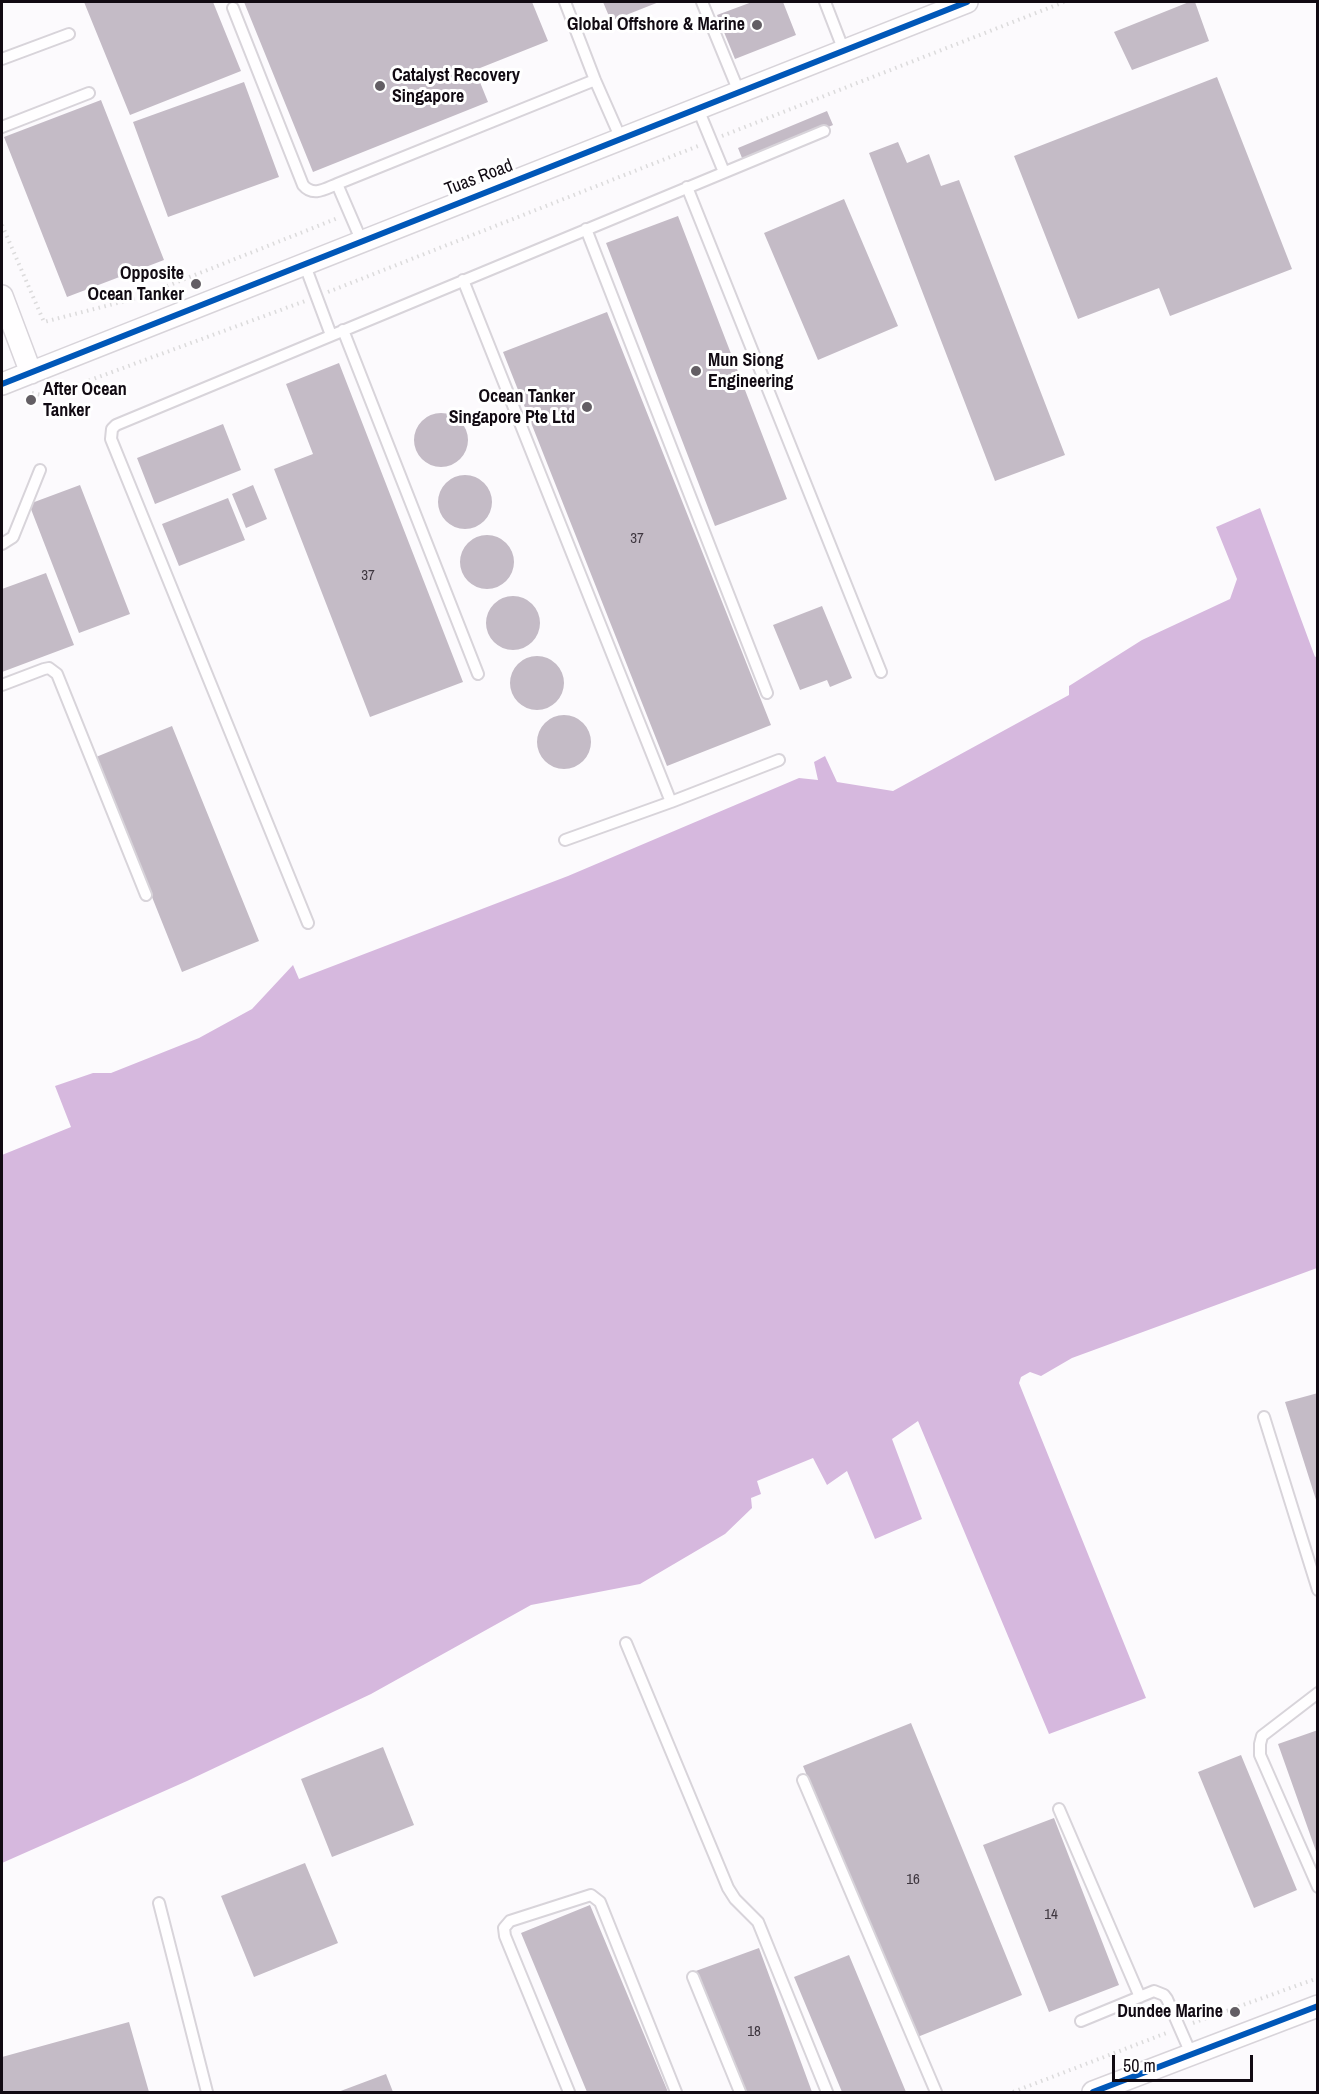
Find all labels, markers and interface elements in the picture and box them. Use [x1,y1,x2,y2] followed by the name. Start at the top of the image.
[567,14,745,36] place label: Global Offshore & Marine
[750,18,764,32] marker: Global Offshore & Marine
[392,65,520,107] place label: Catalyst Recovery Singapore
[373,79,387,93] marker: Catalyst Recovery Singapore
[442,155,516,201] street label: Tuas Road
[87,263,184,306] place label: Opposite Ocean Tanker
[189,277,203,291] marker: Opposite Ocean Tanker
[708,350,793,392] place label: Mun Siong Engineering
[689,364,703,378] marker: Mun Siong Engineering
[43,379,127,422] place label: After Ocean Tanker
[449,386,575,428] place label: Ocean Tanker Singapore Pte Ltd
[24,393,38,407] marker: After Ocean Tanker
[580,400,594,414] marker: Ocean Tanker Singapore Pte Ltd
[630,530,644,548] house number: 37
[361,567,375,585] house number: 37
[906,1871,920,1889] house number: 16
[1044,1906,1058,1924] house number: 14
[1117,2001,1223,2023] place label: Dundee Marine
[1228,2005,1242,2019] marker: Dundee Marine
[747,2023,761,2041] house number: 18
[1115,2043,1256,2081] scale bar
[1123,2053,1156,2078] text: 50 m

